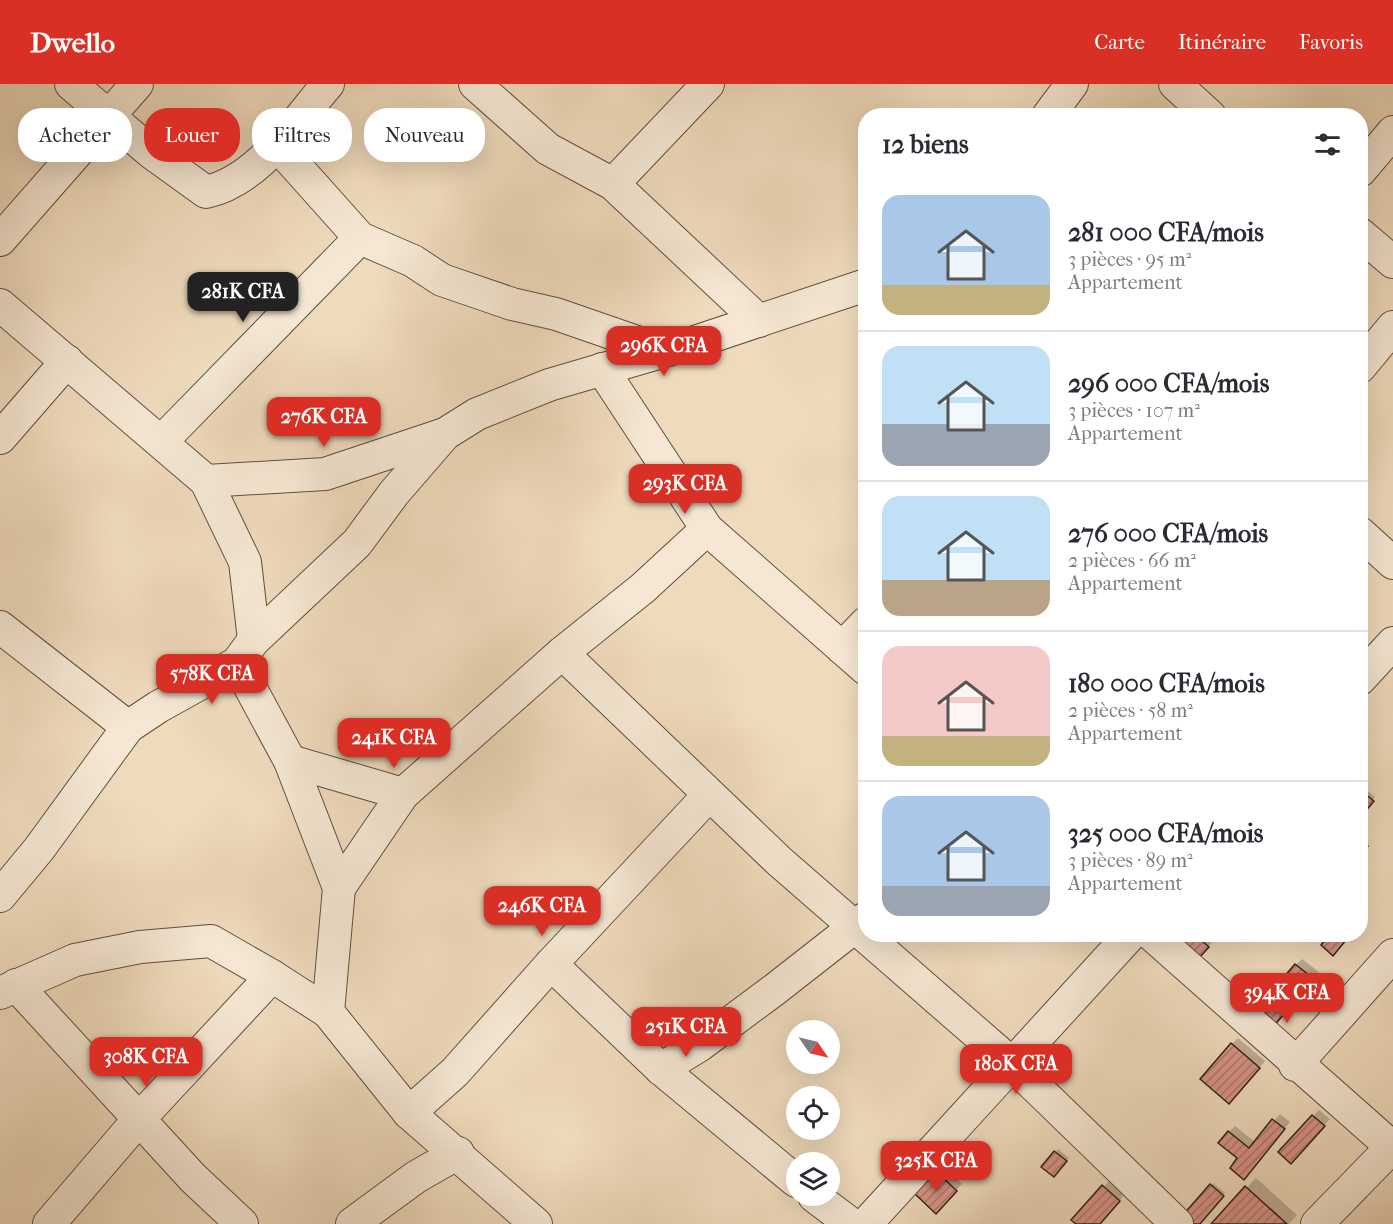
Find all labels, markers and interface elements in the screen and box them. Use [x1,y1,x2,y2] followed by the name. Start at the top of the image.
[30,26,115,59] text: Dwello
[1094,30,1145,54] text: Carte
[1178,30,1266,54] text: Itinéraire
[1299,30,1363,54] text: Favoris
[18,108,132,162] chip: Acheter
[144,108,240,162] chip: Louer
[252,108,352,162] chip: Filtres
[364,108,485,162] chip: Nouveau
[1311,128,1344,161] icon: filters
[882,129,969,160] text: 12 biens
[1068,217,1264,248] text: 281 000 CFA/mois
[930,219,1002,291] icon: home
[1068,248,1191,271] text: 3 pièces · 95 m²
[1068,271,1183,294] text: Appartement
[181,272,305,323] pin: 281K CFA
[201,280,285,303] text: 281K CFA
[602,326,726,377] pin: 296K CFA
[620,334,708,357] text: 296K CFA
[1068,368,1269,399] text: 296 000 CFA/mois
[930,370,1002,442] icon: home
[262,397,386,448] pin: 276K CFA
[1068,399,1200,422] text: 3 pièces · 107 m²
[281,405,367,428] text: 276K CFA
[1068,422,1183,445] text: Appartement
[623,464,747,515] pin: 293K CFA
[643,472,727,495] text: 293K CFA
[1068,518,1268,549] text: 276 000 CFA/mois
[930,520,1002,592] icon: home
[1068,549,1196,572] text: 2 pièces · 66 m²
[1068,572,1183,595] text: Appartement
[150,654,274,705] pin: 578K CFA
[170,662,254,685] text: 578K CFA
[1068,668,1265,699] text: 180 000 CFA/mois
[930,670,1002,742] icon: home
[1068,699,1193,722] text: 2 pièces · 58 m²
[332,718,456,769] pin: 241K CFA
[1068,722,1183,745] text: Appartement
[352,726,436,749] text: 241K CFA
[1068,818,1263,849] text: 325 000 CFA/mois
[930,820,1002,892] icon: home
[1068,849,1193,872] text: 3 pièces · 89 m²
[1068,872,1183,895] text: Appartement
[480,886,604,937] pin: 246K CFA
[498,894,586,917] text: 246K CFA
[1225,973,1349,1024] pin: 394K CFA
[1244,981,1330,1004] text: 394K CFA
[624,1007,748,1058] pin: 251K CFA
[645,1015,727,1038] text: 251K CFA
[786,1020,840,1074] north arrow
[786,1020,840,1206] map controls
[84,1037,208,1088] pin: 308K CFA
[954,1044,1078,1095] pin: 180K CFA
[104,1045,188,1068] text: 308K CFA
[974,1052,1058,1075] text: 180K CFA
[786,1086,840,1140] button: locate
[874,1141,998,1192] pin: 325K CFA
[895,1149,977,1172] text: 325K CFA
[786,1152,840,1206] button: layers

